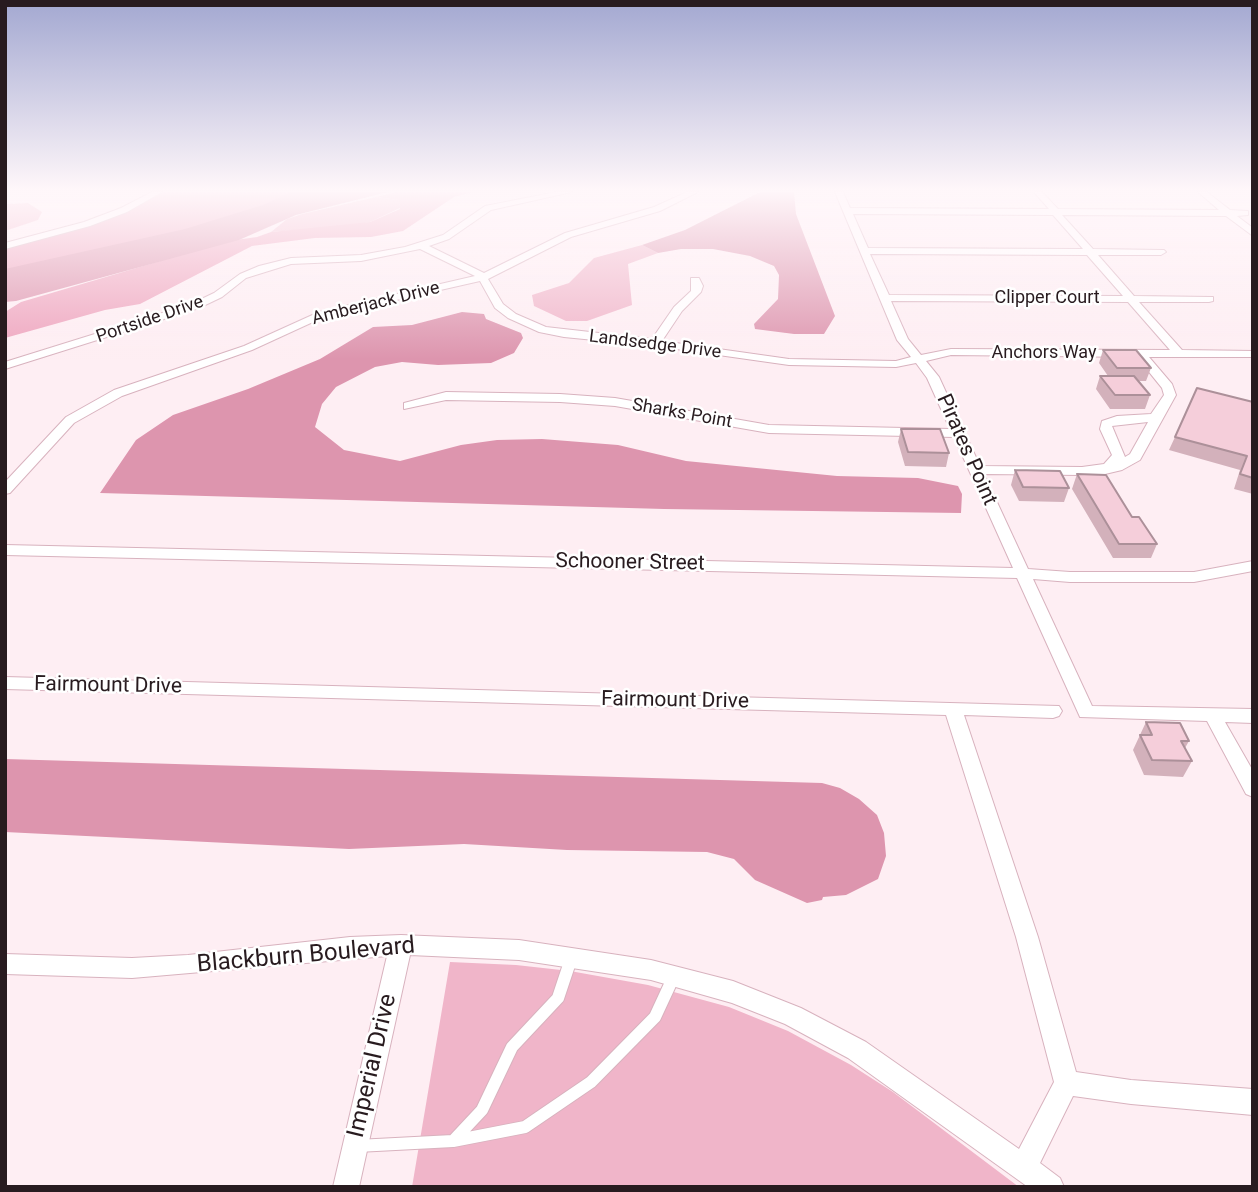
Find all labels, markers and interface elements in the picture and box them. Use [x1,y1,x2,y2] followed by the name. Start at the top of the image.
[310,278,442,330] street label: Amberjack Drive
[994,287,1100,309] street label: Clipper Court
[93,292,207,348] street label: Portside Drive
[588,326,722,364] street label: Landsedge Drive
[992,342,1096,364] street label: Anchors Way
[930,390,1002,510] street label: Pirates Point
[630,395,734,433] street label: Sharks Point
[555,549,705,577] street label: Schooner Street
[34,672,182,700] street label: Fairmount Drive
[601,687,749,715] street label: Fairmount Drive
[196,932,416,980] street label: Blackburn Boulevard
[342,991,404,1141] street label: Imperial Drive

